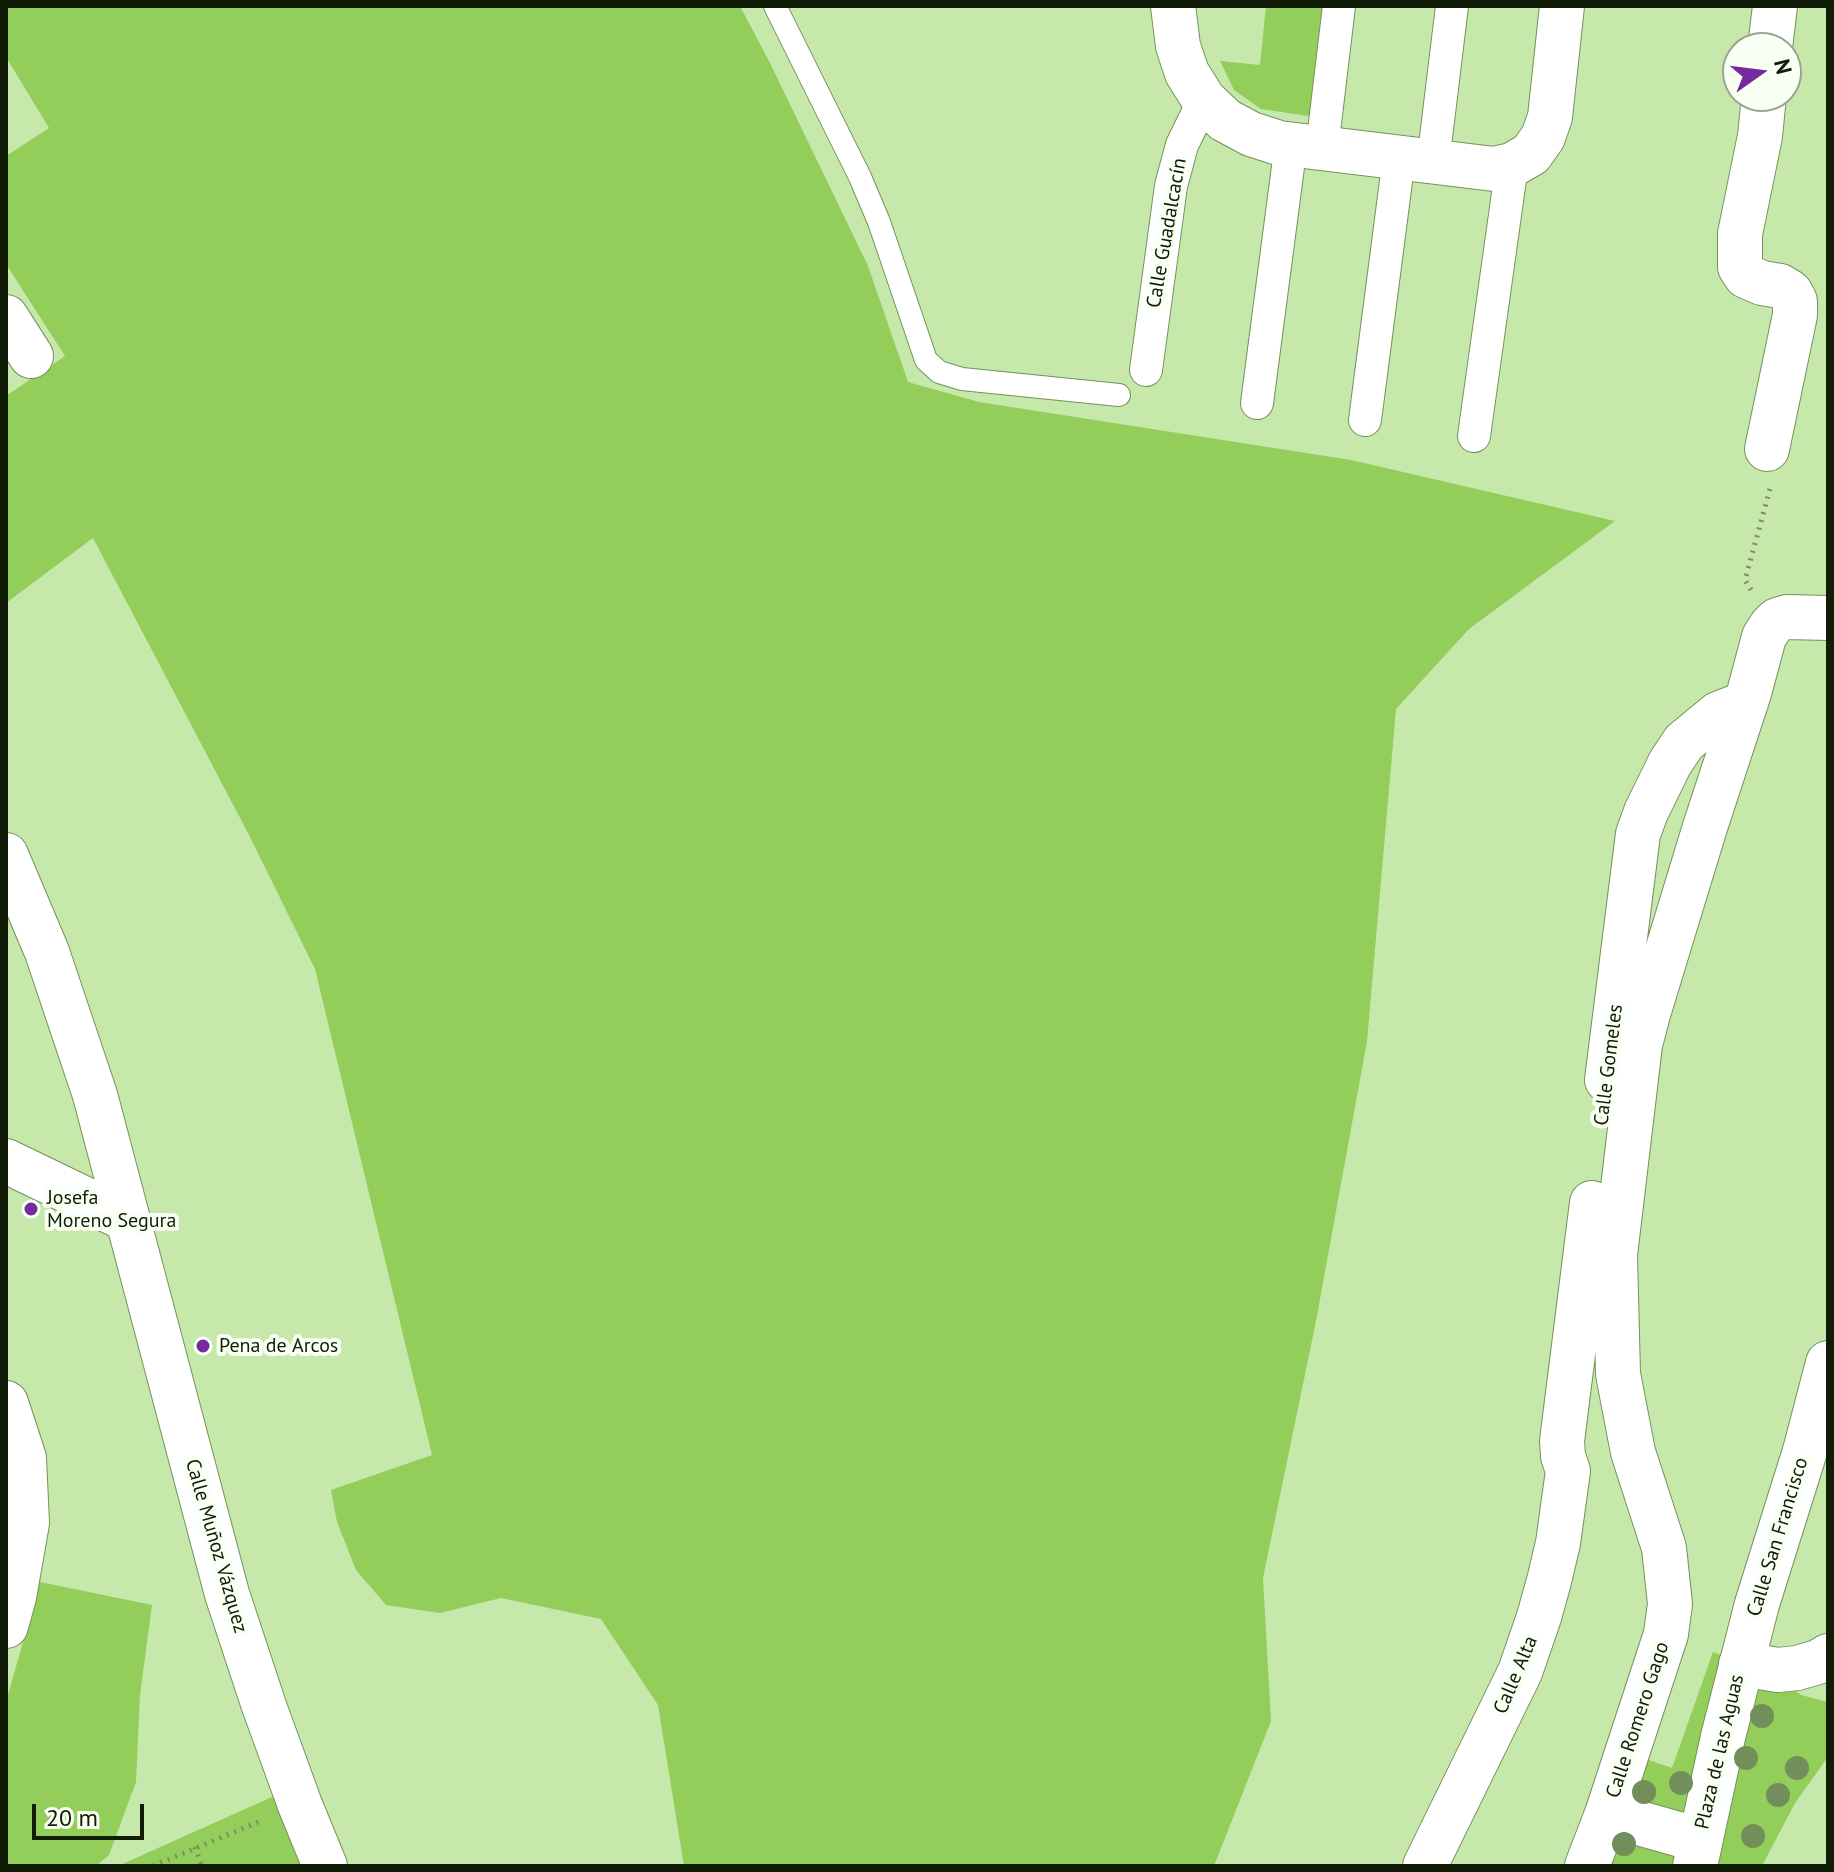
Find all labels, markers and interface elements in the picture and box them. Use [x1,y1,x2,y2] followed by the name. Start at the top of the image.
[1722,32,1802,112] north arrow
[1768,56,1799,77] text: N
[1142,156,1192,310] street label: Calle Guadalcacín
[1590,1003,1628,1127] street label: Calle Gomeles
[47,1186,176,1233] place label: Josefa Moreno Segura
[22,1200,40,1218] marker: Josefa Moreno Segura
[219,1334,338,1358] place label: Pena de Arcos
[194,1337,212,1355] marker: Pena de Arcos
[1742,1455,1814,1619] street label: Calle San Francisco
[180,1456,252,1636] street label: Calle Muñoz Vázquez
[1489,1632,1543,1718] street label: Calle Alta
[1601,1639,1675,1801] street label: Calle Romero Gago
[1691,1672,1749,1832] street label: Plaza de las Aguas
[36,1788,148,1838] scale bar
[46,1802,98,1833] text: 20 m

